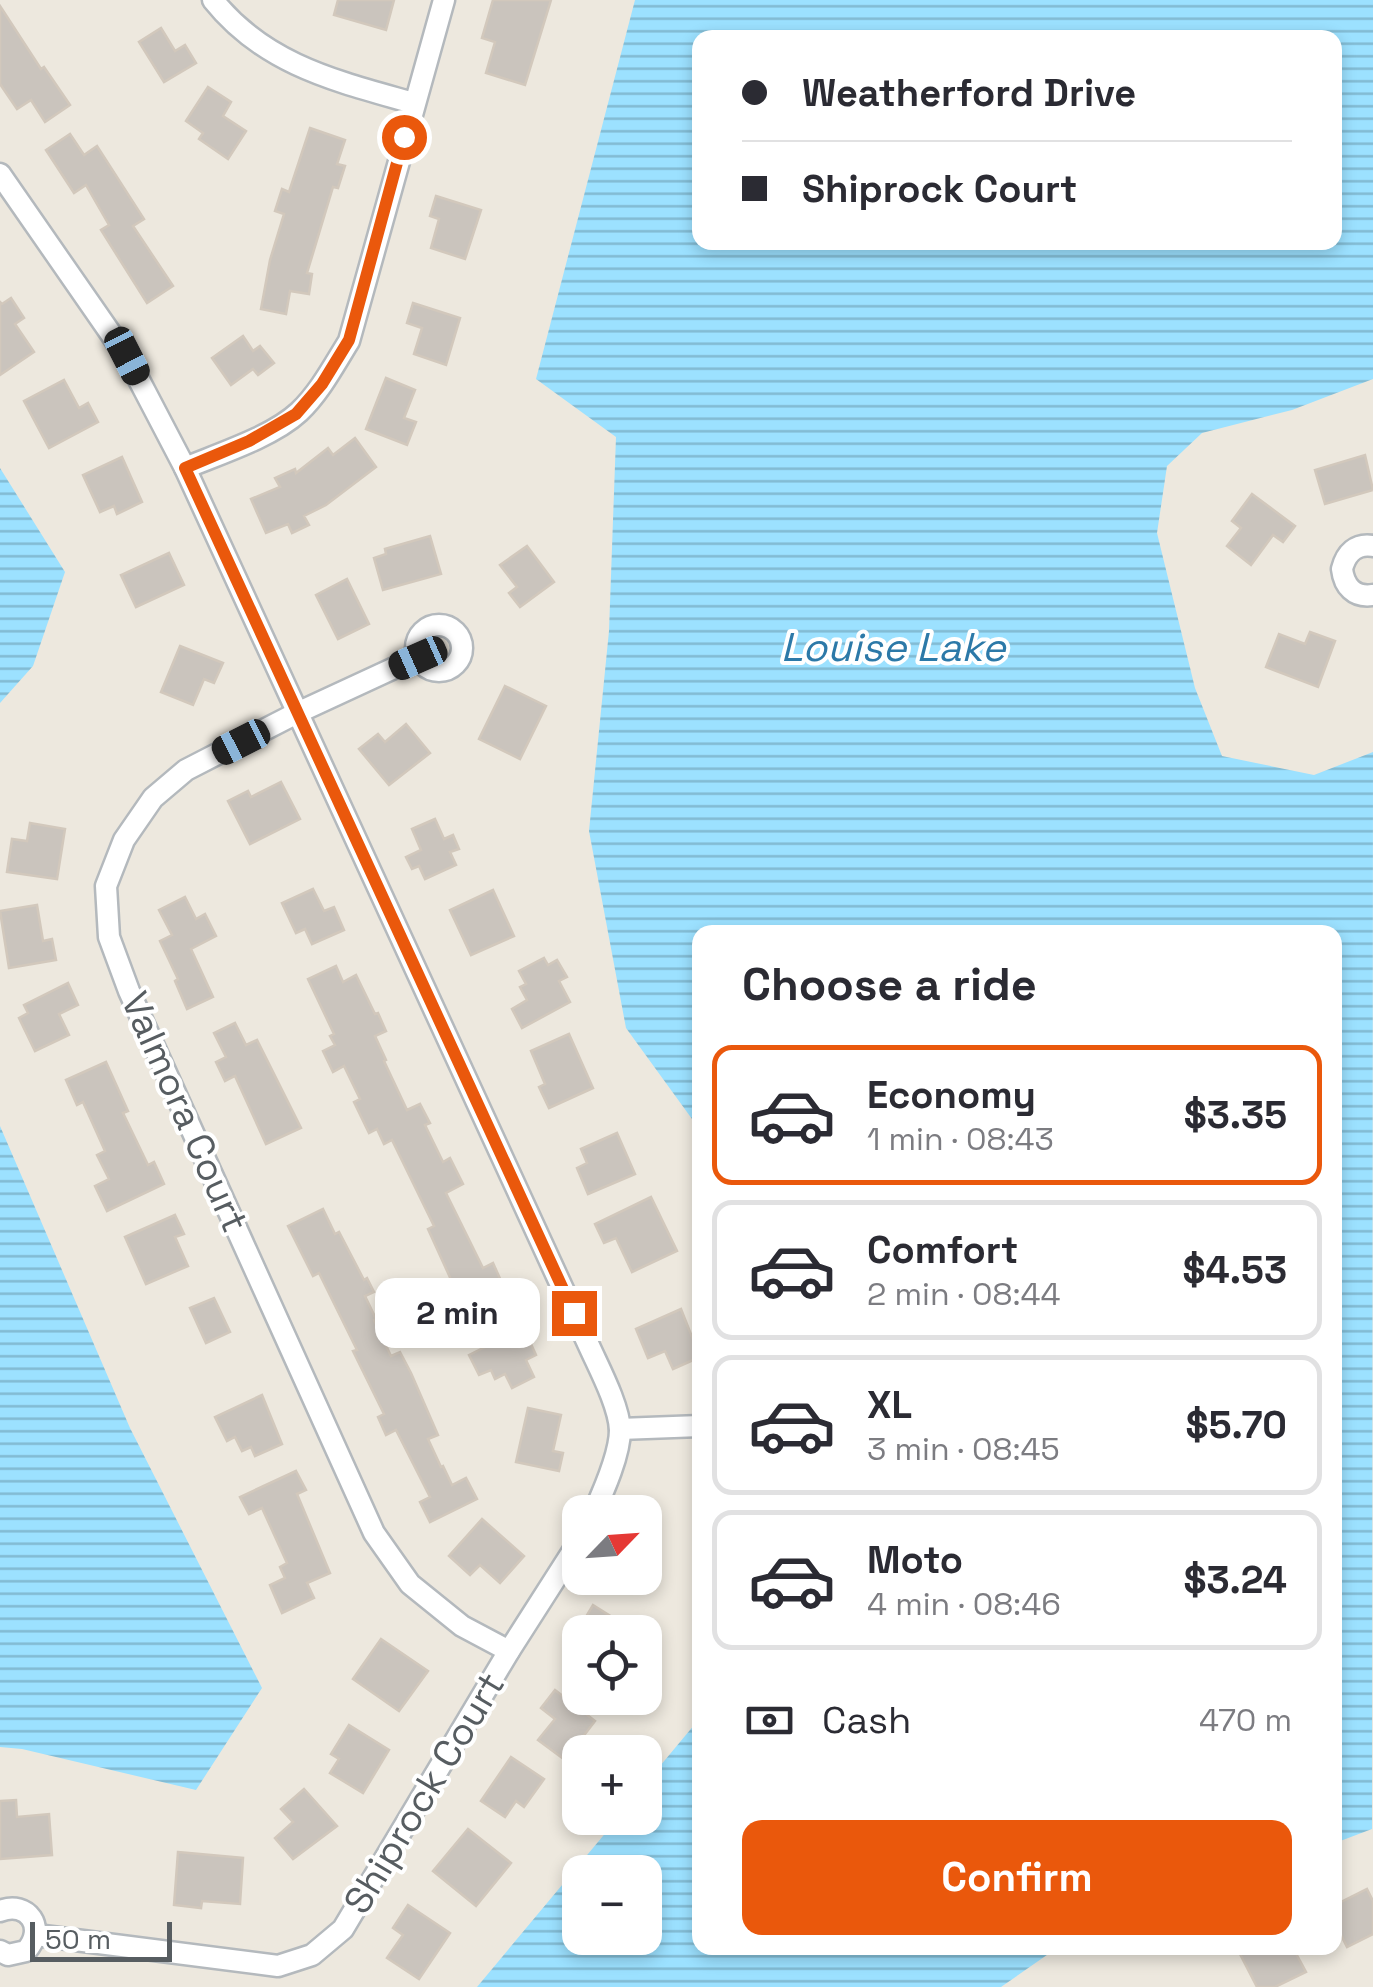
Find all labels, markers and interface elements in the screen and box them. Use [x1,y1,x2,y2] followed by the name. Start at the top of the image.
[802,69,1136,117] text: Weatherford Drive
[382,115,427,160] route start
[802,165,1077,213] text: Shiprock Court
[100,322,154,390] car
[781,622,1007,673] water label: Louise Lake
[384,632,452,684] car
[207,715,275,769] car
[742,956,1037,1013] text: Choose a ride
[111,985,259,1239] street label: Valmora Court
[747,1070,837,1160] icon: car
[867,1071,1036,1119] text: Economy
[1184,1091,1287,1139] text: $3.35
[867,1119,1054,1159] text: 1 min · 08:43
[747,1225,837,1315] icon: car
[867,1226,1018,1274] text: Comfort
[1183,1246,1287,1294] text: $4.53
[867,1274,1060,1314] text: 2 min · 08:44
[374,1278,539,1348] callout: 2 min
[552,1291,597,1336] route end
[416,1293,499,1333] text: 2 min
[747,1380,837,1470] icon: car
[867,1381,912,1429] text: XL
[1186,1401,1287,1449] text: $5.70
[867,1429,1060,1469] text: 3 min · 08:45
[562,1495,662,1595] north arrow
[562,1495,662,1955] map controls
[747,1535,837,1625] icon: car
[867,1536,963,1584] text: Moto
[1183,1556,1287,1604] text: $3.24
[867,1584,1061,1624] text: 4 min · 08:46
[562,1615,662,1715] button: locate
[333,1663,515,1923] street label: Shiprock Court
[742,1693,797,1748] icon: cash
[822,1696,911,1744] text: Cash
[1199,1700,1292,1740] text: 470 m
[562,1735,662,1835] button: +
[742,1820,1292,1935] button: Confirm
[562,1855,662,1955] button: −
[30,1917,172,1962] scale bar
[45,1921,111,1957] text: 50 m

